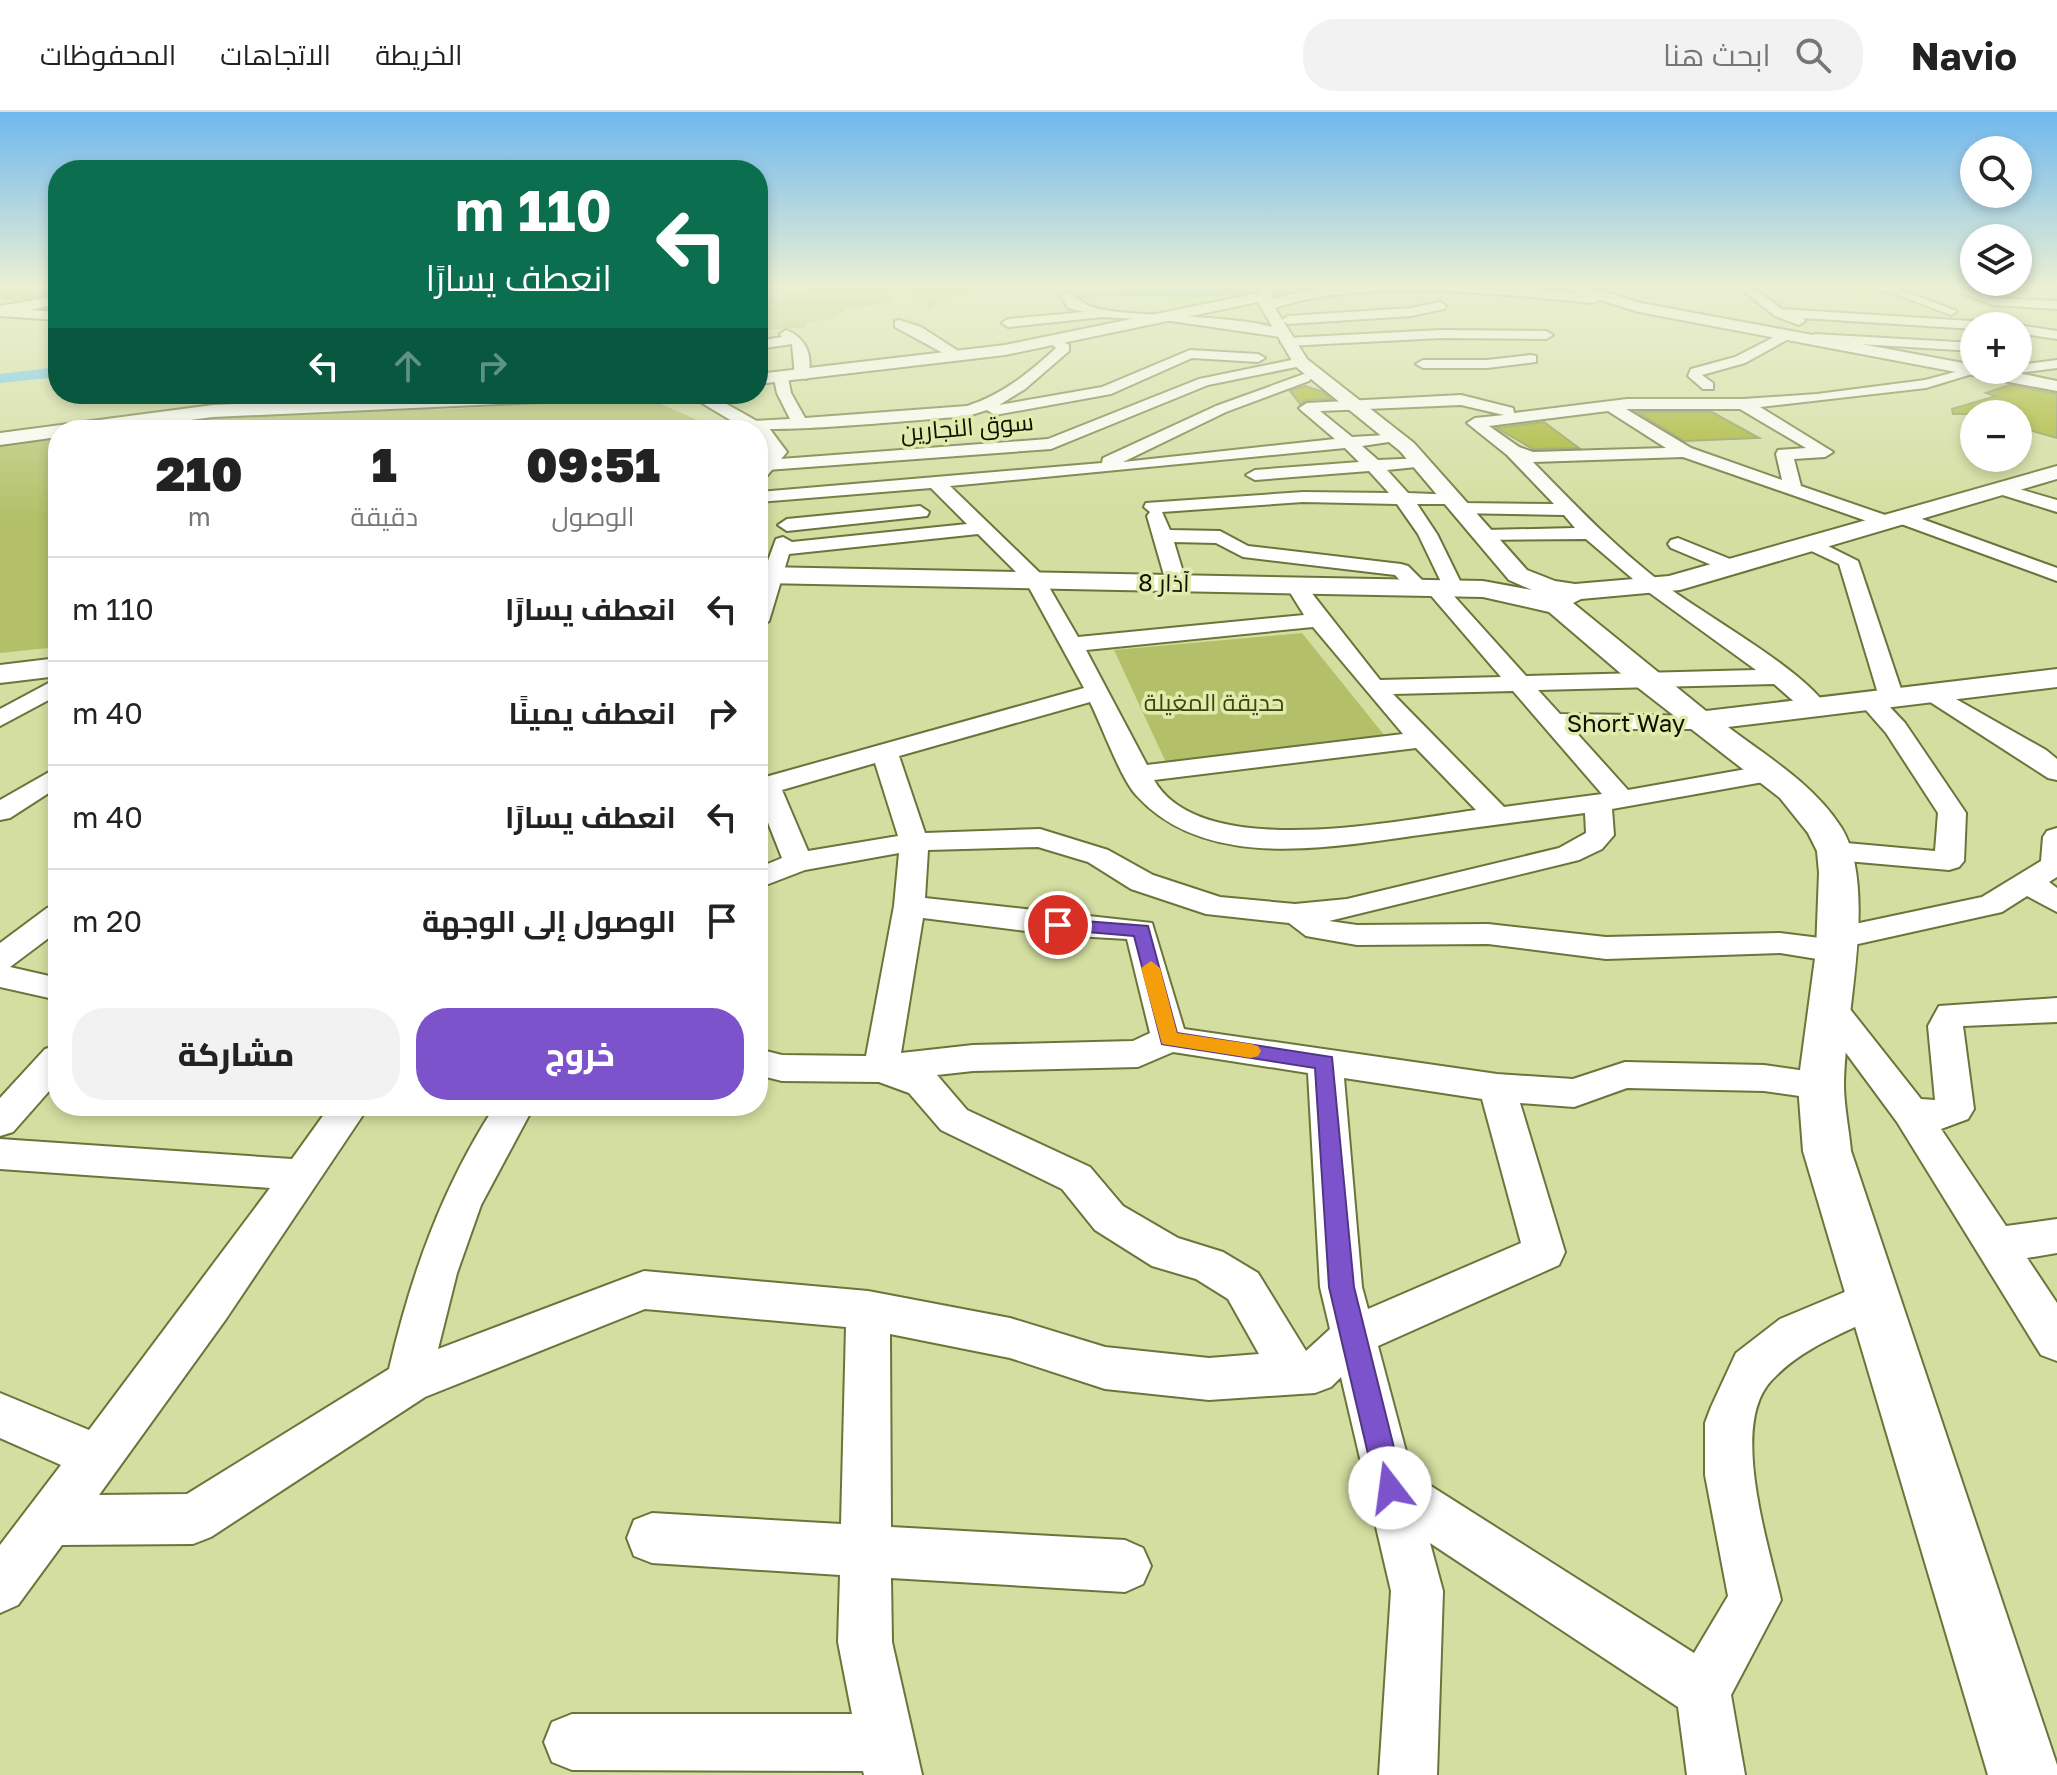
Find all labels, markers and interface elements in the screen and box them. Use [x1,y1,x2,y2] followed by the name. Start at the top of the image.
[1303,19,1863,91] search box
[1791,33,1835,77] icon: search
[1911,33,2017,78] text: Navio
[1663,37,1771,73] text: ابحث هنا
[40,38,176,71] text: المحفوظات
[220,38,331,71] text: الاتجاهات
[375,38,463,71] text: الخريطة
[1960,136,2032,472] map controls
[1960,136,2032,208] button: search
[455,176,612,243] text: 110 m
[640,192,744,296] icon: left
[1960,224,2032,296] button: layers
[426,256,612,299] text: انعطف يسارًا
[1960,312,2032,384] button: +
[302,344,346,388] icon: left
[386,344,430,388] icon: ahead
[470,344,514,388] icon: right
[1960,400,2032,472] button: −
[899,406,1035,448] street label: سوق النجارين
[372,435,397,493] text: 1
[526,435,660,493] text: 09:51
[156,444,243,502] text: 210
[188,501,211,532] text: m
[350,501,418,532] text: دقيقة
[552,501,634,532] text: الوصول
[1138,567,1191,597] street label: 8 آذار
[700,587,744,631] icon: left
[72,591,154,627] text: 110 m
[505,591,676,627] text: انعطف يسارًا
[1144,687,1284,716] park label: حديقة المغيلة
[700,691,744,735] icon: right
[72,695,143,731] text: 40 m
[509,695,676,731] text: انعطف يمينًا
[1567,708,1685,737] street label: Short Way
[700,795,744,839] icon: left
[72,799,143,835] text: 40 m
[505,799,676,835] text: انعطف يسارًا
[1024,891,1092,959] pin
[700,899,744,943] icon: arrive
[72,903,142,939] text: 20 m
[422,903,676,939] text: الوصول إلى الوجهة
[1036,903,1080,947] icon: arrive
[72,1008,400,1100] button: مشاركة
[416,1008,744,1100] button: خروج
[1348,1446,1432,1530] position arrow

